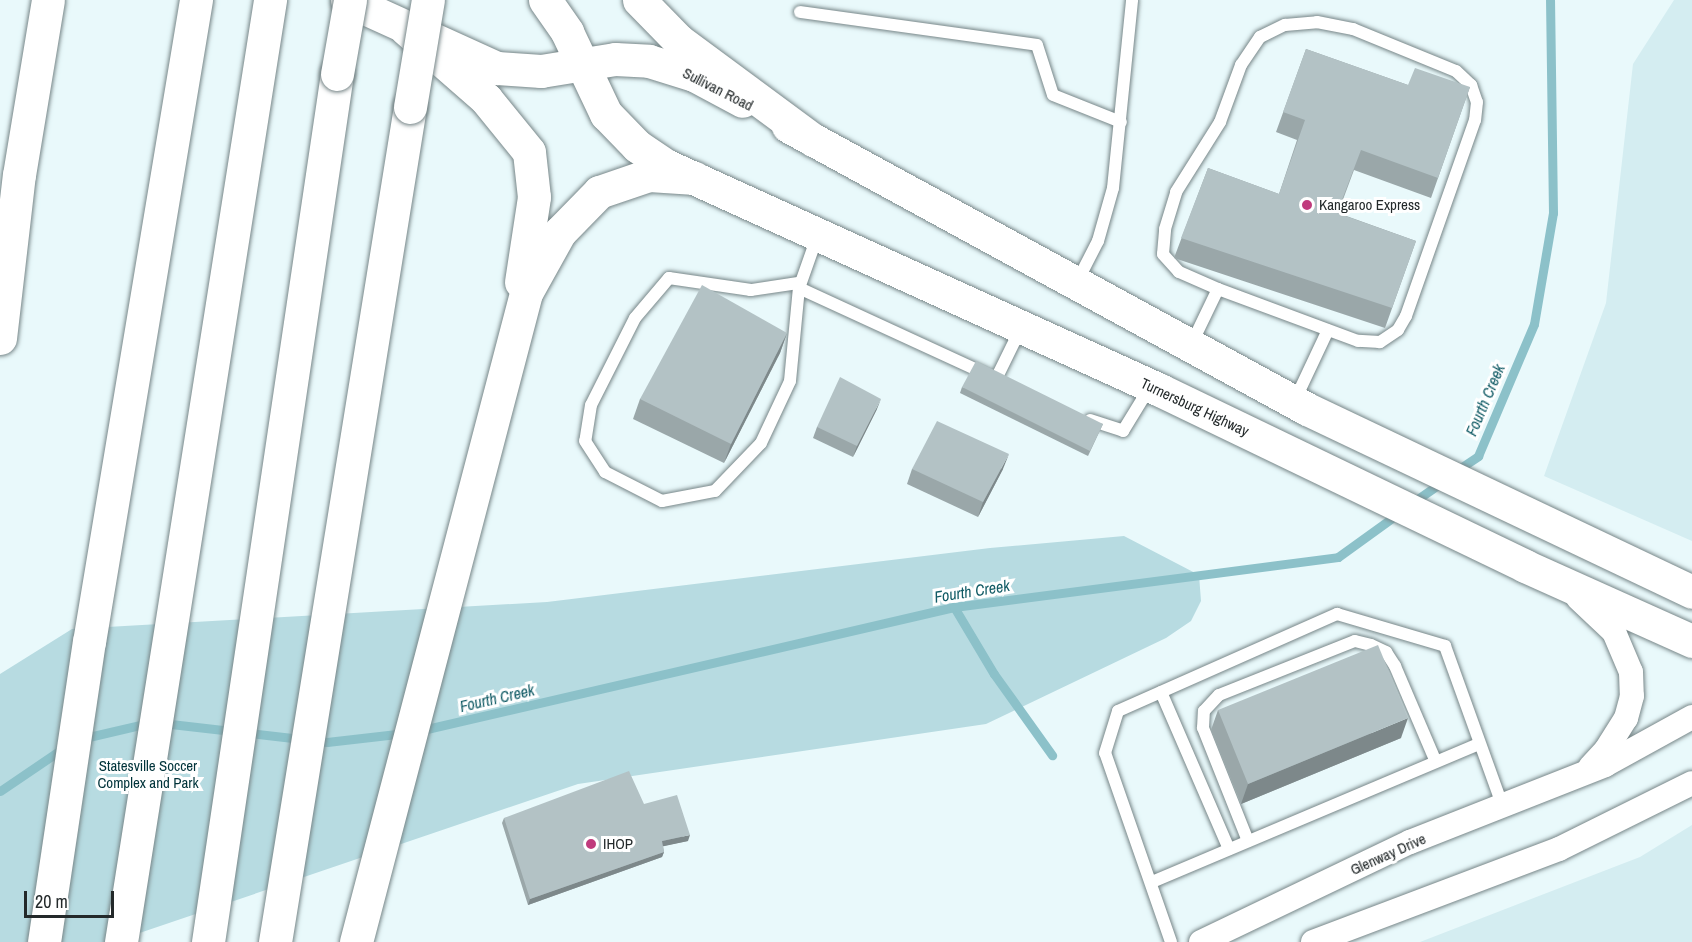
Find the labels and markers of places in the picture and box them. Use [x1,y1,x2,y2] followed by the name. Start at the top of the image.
[1319,196,1420,214] place label: Kangaroo Express
[1300,198,1314,212] marker: Kangaroo Express
[603,835,633,853] place label: IHOP
[584,837,598,851] marker: IHOP

